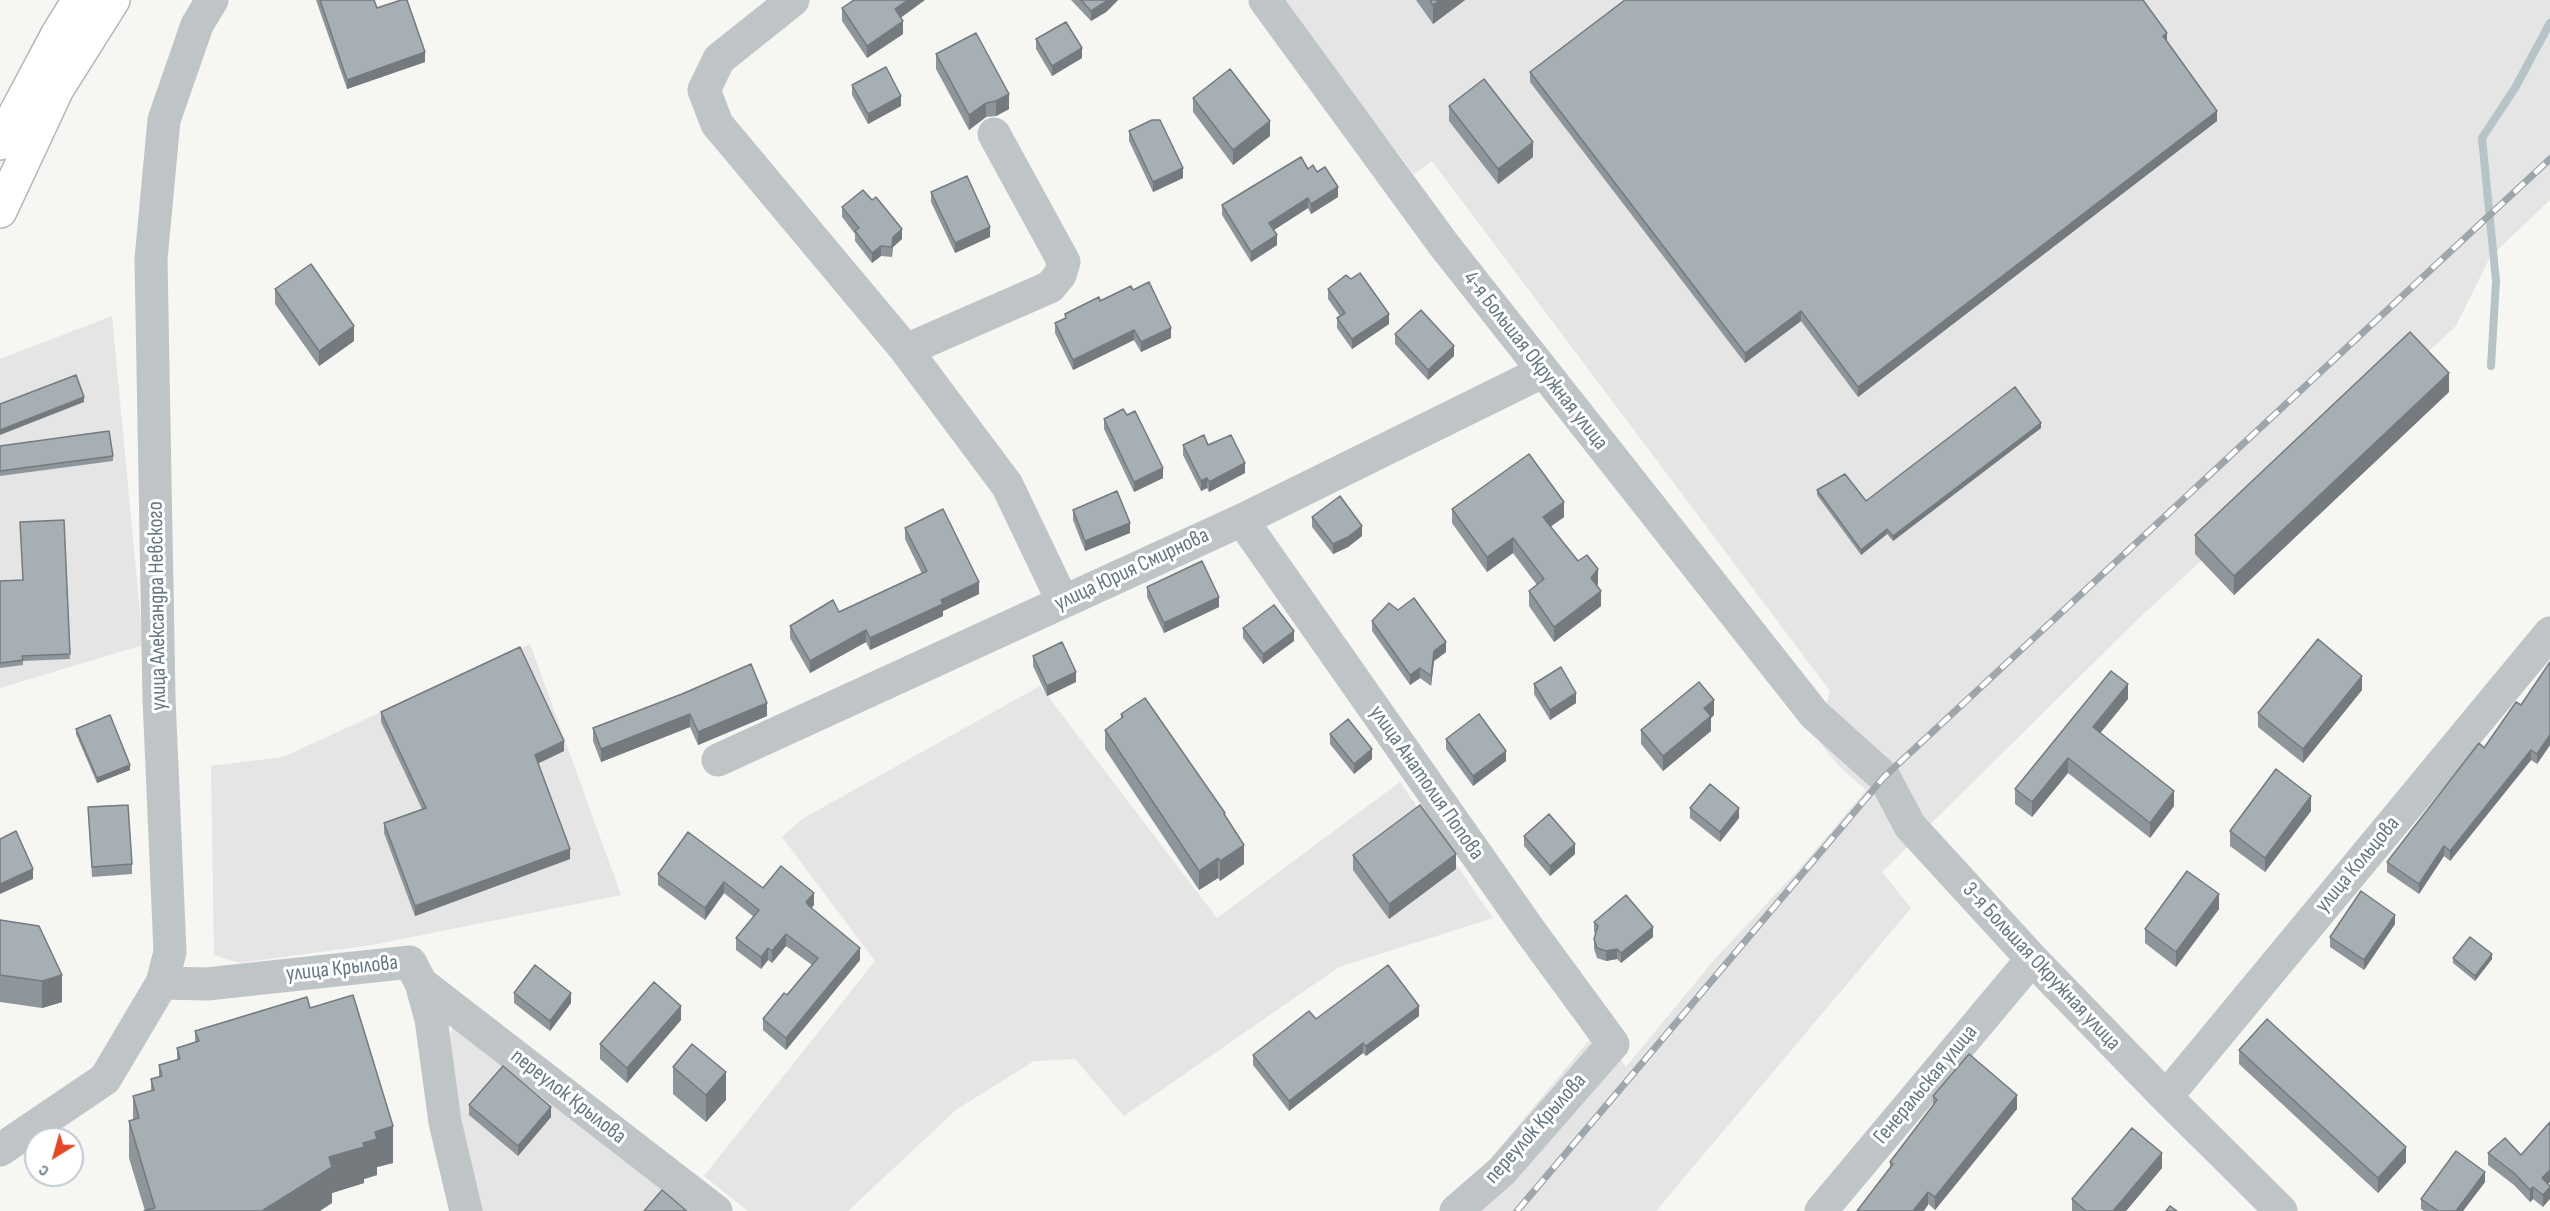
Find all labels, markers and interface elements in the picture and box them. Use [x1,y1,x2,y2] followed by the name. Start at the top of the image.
[1457,266,1613,456] street label: 4-я Большая Окружная улица
[143,501,173,711] street label: улица Александра Невского
[1051,523,1213,617] street label: улица Юрия Смирнова
[1363,701,1489,865] street label: улица Анатолия Попова
[2310,812,2406,918] street label: улица Кольцова
[1956,878,2126,1056] street label: 3-я Большая Окружная улица
[285,950,399,988] street label: улица Крылова
[1868,1020,1984,1150] street label: Генеральская улица
[505,1044,631,1150] street label: переулок Крылова
[1480,1068,1592,1190] street label: переулок Крылова
[24,1127,84,1187] north arrow
[35,1160,53,1180] text: С

